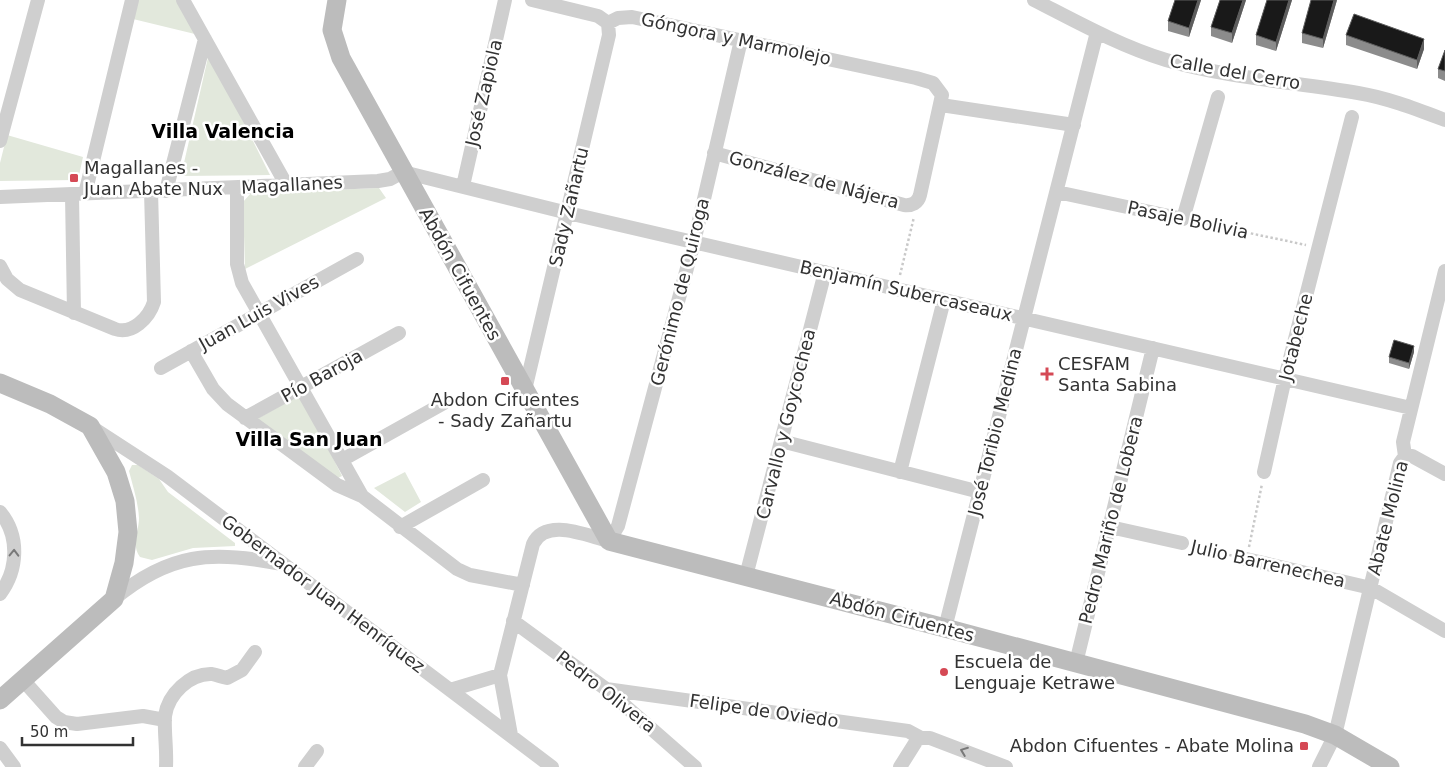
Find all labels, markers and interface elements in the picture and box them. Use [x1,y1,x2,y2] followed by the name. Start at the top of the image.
[639,8,833,69] street label: Góngora y Marmolejo
[461,37,506,149] street label: José Zapiola
[1168,50,1302,93] street label: Calle del Cerro
[151,120,295,142] district label: Villa Valencia
[545,145,592,269] street label: Sady Zañartu
[727,147,902,212] street label: González de Nájera
[83,157,223,199] place label: Magallanes - Juan Abate Nux
[241,171,343,198] street label: Magallanes
[68,172,80,184] marker: Magallanes - Juan Abate Nux
[646,196,713,388] street label: Gerónimo de Quiroga
[1126,196,1251,243] street label: Pasaje Bolivia
[415,204,506,344] street label: Abdón Cifuentes
[798,256,1015,325] street label: Benjamín Subercaseaux
[194,271,323,355] street label: Juan Luis Vives
[1274,291,1317,384] street label: Jotabeche
[752,326,819,521] street label: Carvallo y Goycochea
[277,345,366,407] street label: Pío Baroja
[963,346,1026,519] street label: José Toribio Medina
[1058,353,1177,395] place label: CESFAM Santa Sabina
[1040,367,1054,381] marker: CESFAM Santa Sabina
[499,375,511,387] marker: Abdon Cifuentes - Sady Zañartu
[431,389,579,431] place label: Abdon Cifuentes - Sady Zañartu
[1075,414,1147,626] street label: Pedro Mariño de Lobera
[236,428,382,450] district label: Villa San Juan
[1363,458,1412,577] street label: Abate Molina
[217,510,429,677] street label: Gobernador Juan Henríquez
[1188,535,1347,592] street label: Julio Barrenechea
[9,549,19,556] one-way arrow
[828,587,977,646] street label: Abdón Cifuentes
[552,646,660,737] street label: Pedro Olivera
[954,651,1115,693] place label: Escuela de Lenguaje Ketrawe
[938,666,950,678] marker: Escuela de Lenguaje Ketrawe
[688,690,840,731] street label: Felipe de Oviedo
[22,714,134,746] scale bar
[30,723,68,741] text: 50 m
[1010,735,1294,756] place label: Abdon Cifuentes - Abate Molina
[1298,740,1310,752] marker: Abdon Cifuentes - Abate Molina
[960,747,968,757] one-way arrow

